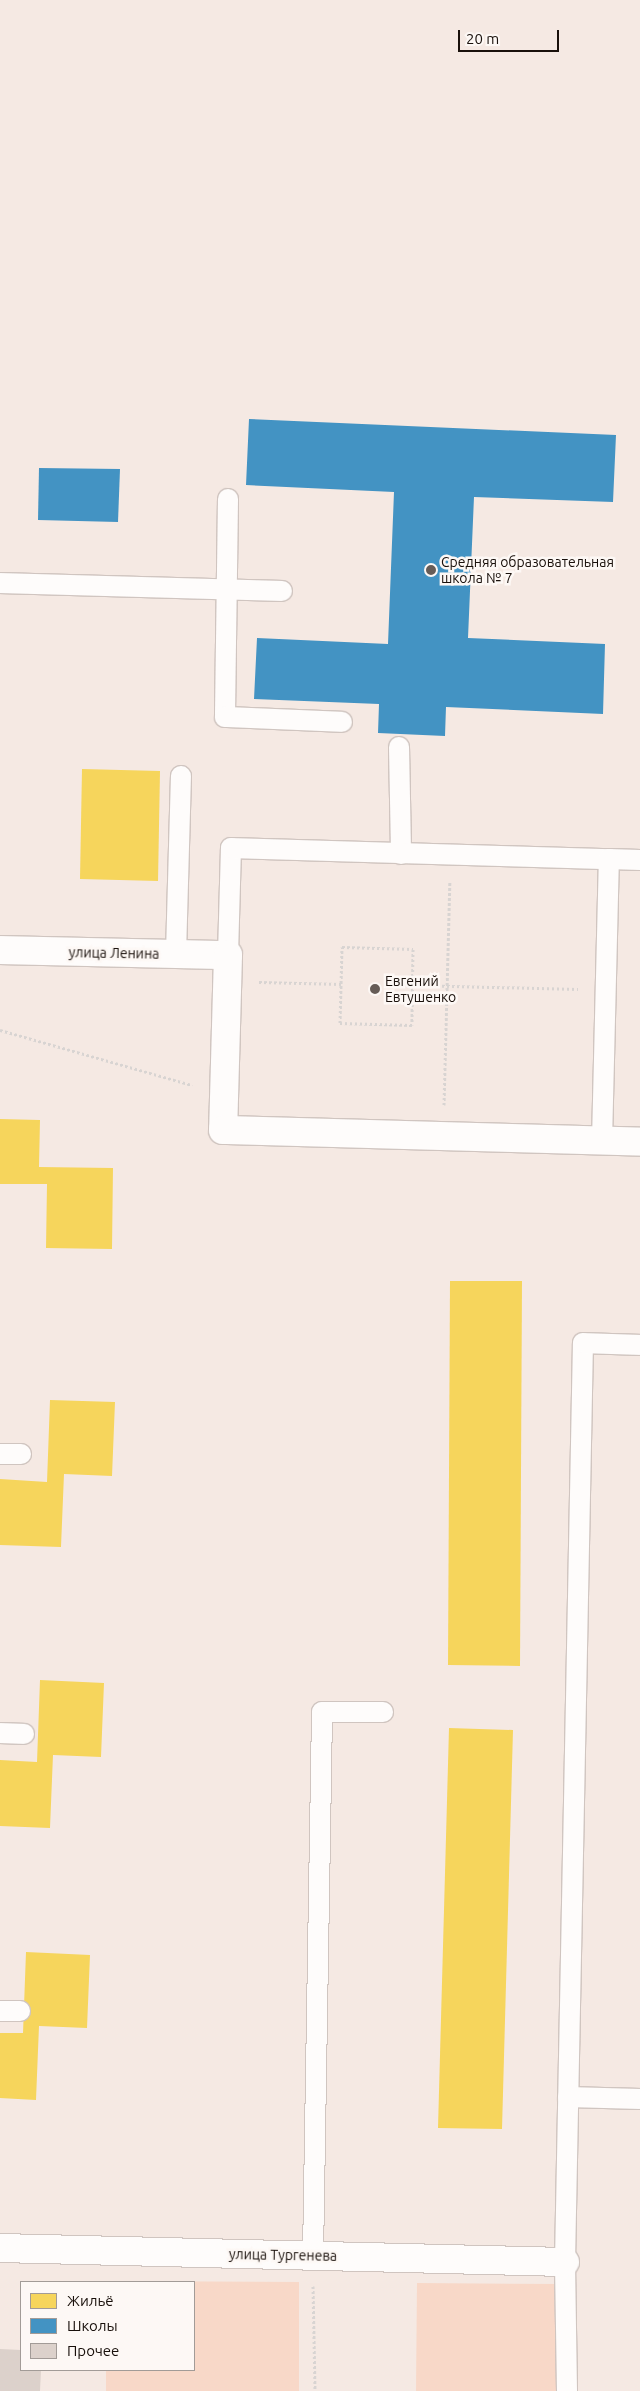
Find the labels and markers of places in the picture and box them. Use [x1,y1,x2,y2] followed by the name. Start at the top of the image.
[441,554,614,586] place label: Средняя образовательная школа № 7
[425,564,437,576] marker: Средняя образовательная школа № 7
[385,973,456,1006] place label: Евгений Евтушенко
[369,983,381,995] marker: Евгений Евтушенко

